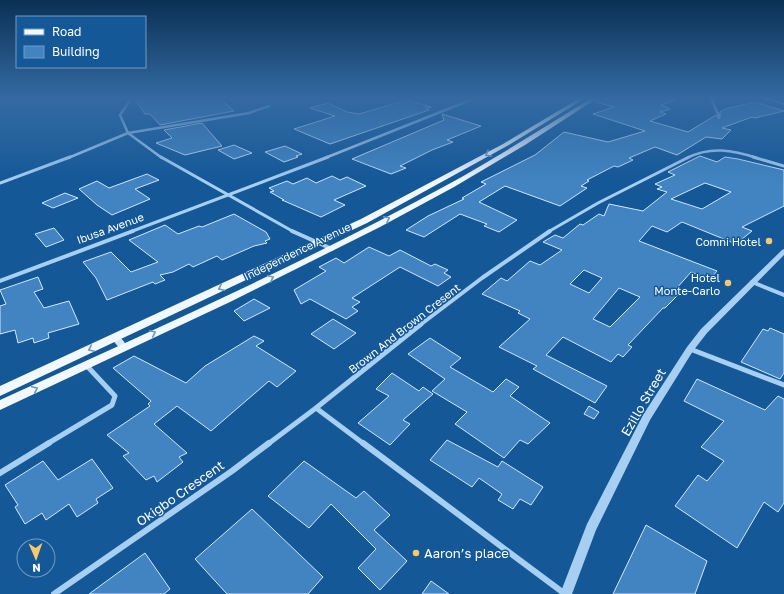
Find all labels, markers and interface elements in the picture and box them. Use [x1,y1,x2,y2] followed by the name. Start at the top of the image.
[16,16,146,68] legend
[52,24,81,39] text: Road
[52,44,100,59] text: Building
[484,150,492,157] one-way arrow
[75,210,145,246] street label: Ibusa Avenue
[382,217,390,224] one-way arrow
[242,219,352,283] street label: Independence Avenue
[695,235,761,248] place label: Comni Hotel
[764,236,774,246] marker: Comni Hotel
[654,271,720,297] place label: Hotel Monte-Carlo
[266,275,274,283] one-way arrow
[723,278,733,288] marker: Hotel Monte-Carlo
[346,280,462,376] street label: Brown And Brown Cresent
[218,283,226,291] one-way arrow
[148,330,156,338] one-way arrow
[88,344,95,352] one-way arrow
[617,365,669,439] street label: Ezillo Street
[31,386,39,394] one-way arrow
[133,457,227,529] street label: Okigbo Crescent
[16,538,56,578] north arrow
[424,545,509,561] place label: Aaron’s place
[411,548,421,558] marker: Aaron’s place
[32,562,41,575] text: N

